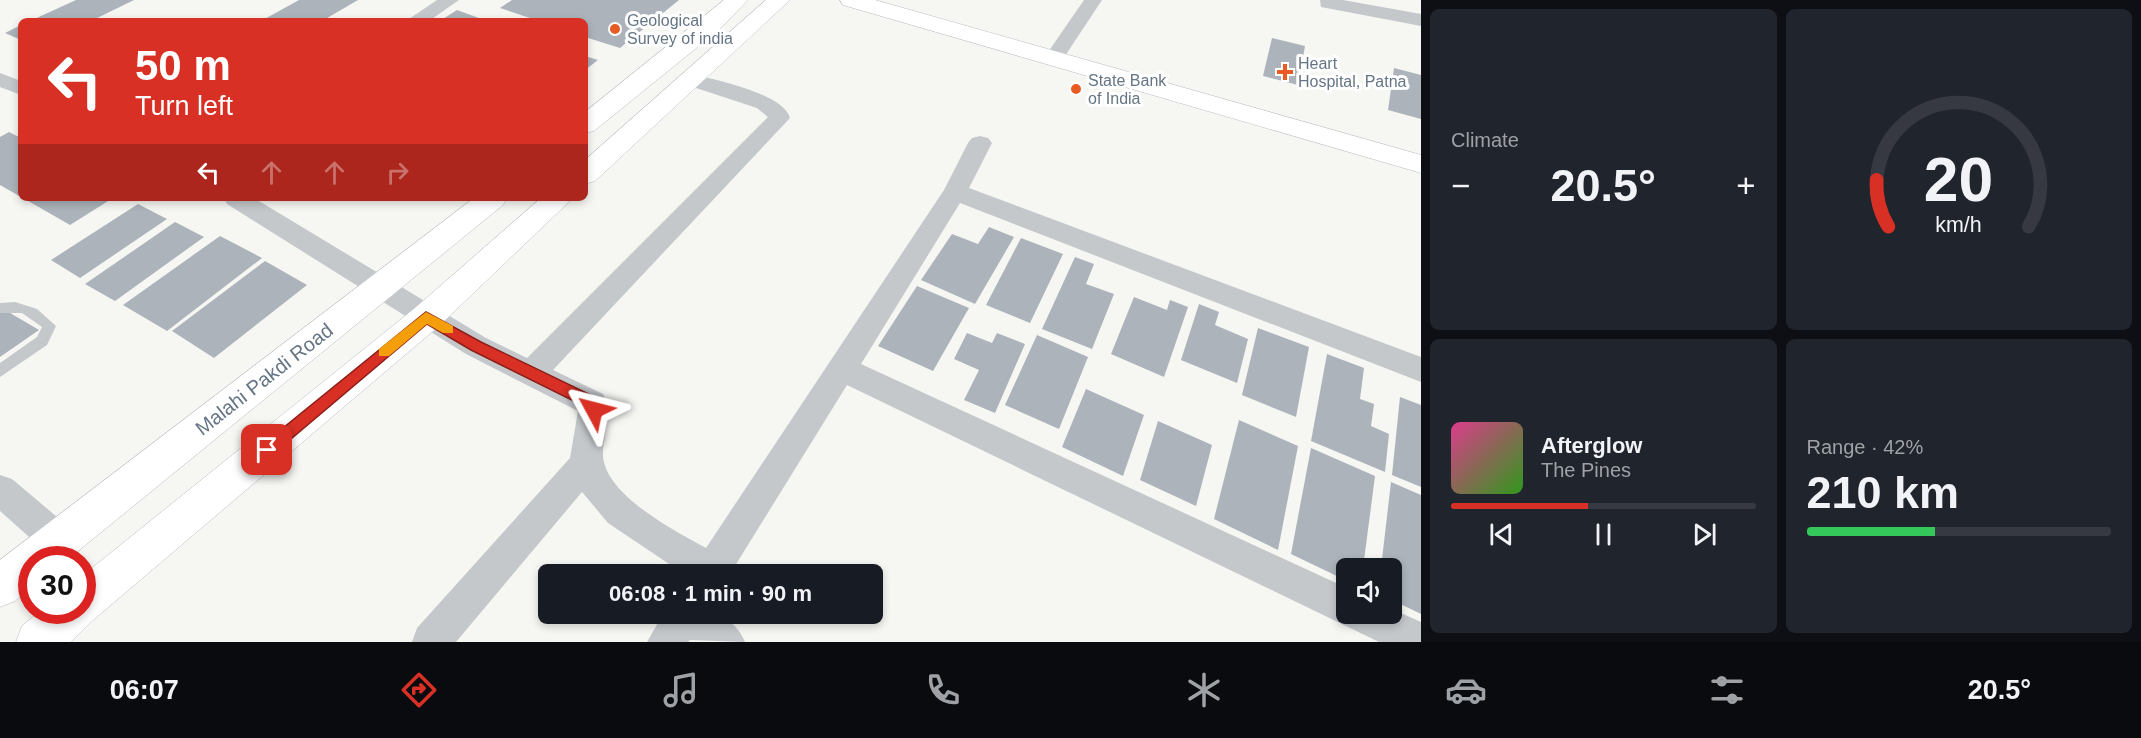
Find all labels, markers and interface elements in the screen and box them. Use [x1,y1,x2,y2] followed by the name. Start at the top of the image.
[627,12,733,47] place label: Geological Survey of india
[608,22,622,36] marker: Geological Survey of india
[36,42,114,120] icon: left
[135,42,231,89] text: 50 m
[1298,55,1407,90] place label: Heart Hospital, Patna
[1276,63,1294,81] marker: Heart Hospital, Patna
[1088,72,1167,107] place label: State Bank of India
[1069,82,1083,96] marker: State Bank of India
[135,91,233,121] text: Turn left
[1451,129,1519,151] text: Climate
[1924,145,1993,214] text: 20
[192,156,225,189] icon: left
[255,156,288,189] icon: ahead
[318,156,351,189] icon: ahead
[381,156,414,189] icon: right
[1550,160,1656,211] text: 20.5°
[1451,167,1470,204] text: −
[1736,167,1756,204] text: +
[1936,213,1982,237] text: km/h
[191,319,337,439] street label: Malahi Pakdi Road
[562,378,626,442] position arrow
[241,424,292,475] pin
[250,433,283,466] icon: arrive
[1541,433,1642,458] text: Afterglow
[1807,436,1923,458] text: Range · 42%
[1541,459,1631,481] text: The Pines
[1807,467,1959,518] text: 210 km
[1485,518,1518,551] icon: previous
[1587,518,1620,551] icon: pause
[1688,518,1721,551] icon: next
[18,546,96,624] speed limit sign: 30
[1336,558,1402,624] map controls
[1336,558,1402,624] button: sound
[609,581,812,606] text: 06:08 · 1 min · 90 m
[398,669,440,711] icon: directions
[660,669,702,711] icon: music
[922,669,964,711] icon: phone
[1183,669,1225,711] icon: climate
[1445,669,1487,711] icon: car
[1706,669,1748,711] icon: filters
[110,675,179,705] text: 06:07
[1968,675,2031,705] text: 20.5°

